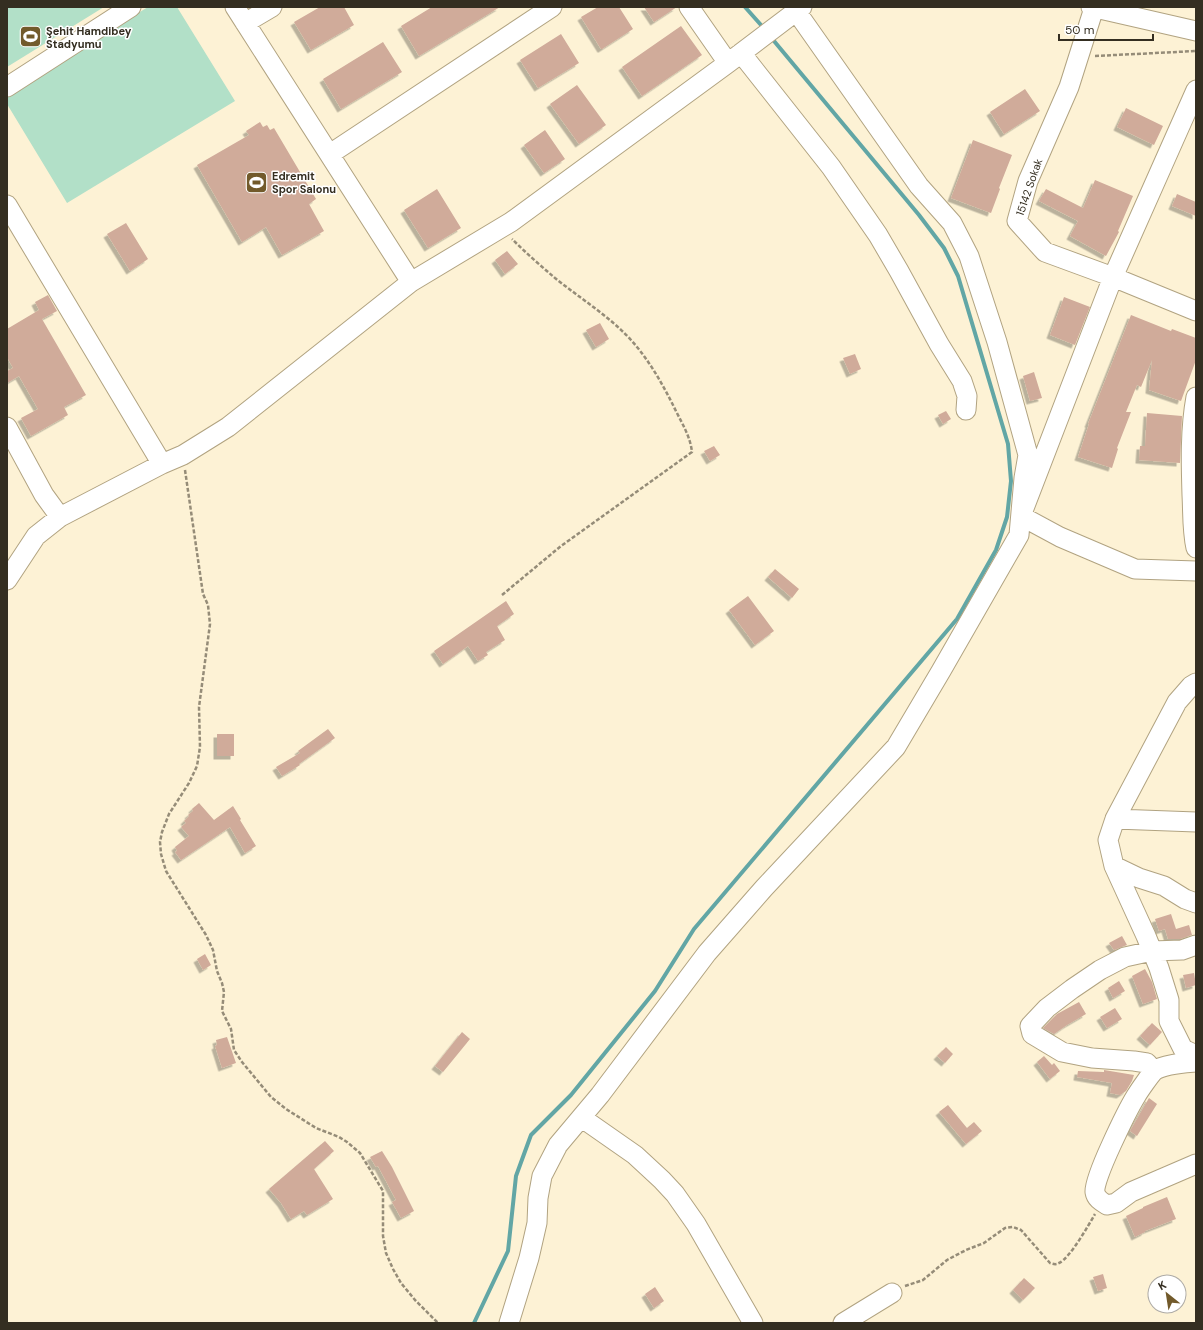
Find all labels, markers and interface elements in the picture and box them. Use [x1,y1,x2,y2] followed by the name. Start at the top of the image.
[1059,16,1153,42] scale bar
[1065,22,1094,38] text: 50 m
[18,24,44,50] sports icon: Şehit Hamdibey Stadyumu
[46,24,132,51] place label: Şehit Hamdibey Stadyumu
[1013,156,1045,217] street label: 15142 Sokak
[243,169,269,195] sports icon: Edremit Spor Salonu
[272,169,336,196] place label: Edremit Spor Salonu
[1147,1274,1187,1314] north arrow
[1155,1277,1169,1293] text: K

